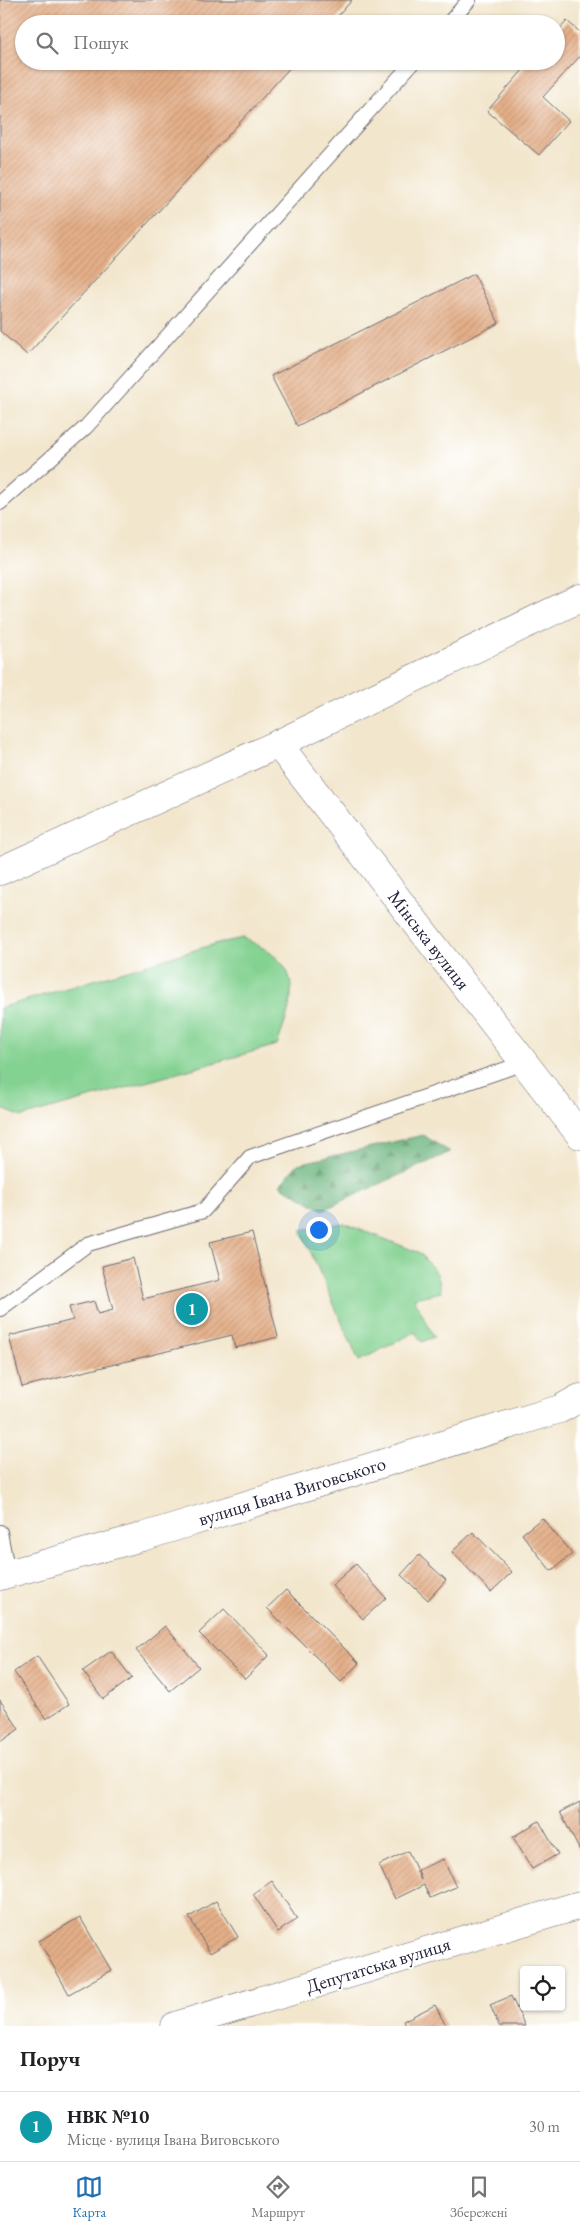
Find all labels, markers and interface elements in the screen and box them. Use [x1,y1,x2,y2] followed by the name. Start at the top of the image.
[15,15,565,70] search box
[33,29,61,57] icon: search
[73,30,129,55] text: Пошук
[382,885,476,995] street label: Мінська вулиця
[306,1217,332,1243] your location
[176,1290,208,1328] pin: 1
[195,1451,389,1531] street label: вулиця Івана Виговського
[303,1931,454,1999] street label: Депутатська вулиця
[520,1966,565,2011] map controls
[520,1966,565,2011] button: locate
[20,2045,80,2072] text: Поруч
[67,2104,149,2129] text: НВК №10
[32,2116,40,2137] text: 1
[529,2116,560,2137] text: 30 m
[67,2129,280,2150] text: Місце · вулиця Івана Виговського
[73,2173,106,2221] tab: Карта
[251,2173,305,2221] tab: Маршрут
[450,2173,507,2221] tab: Збережені

